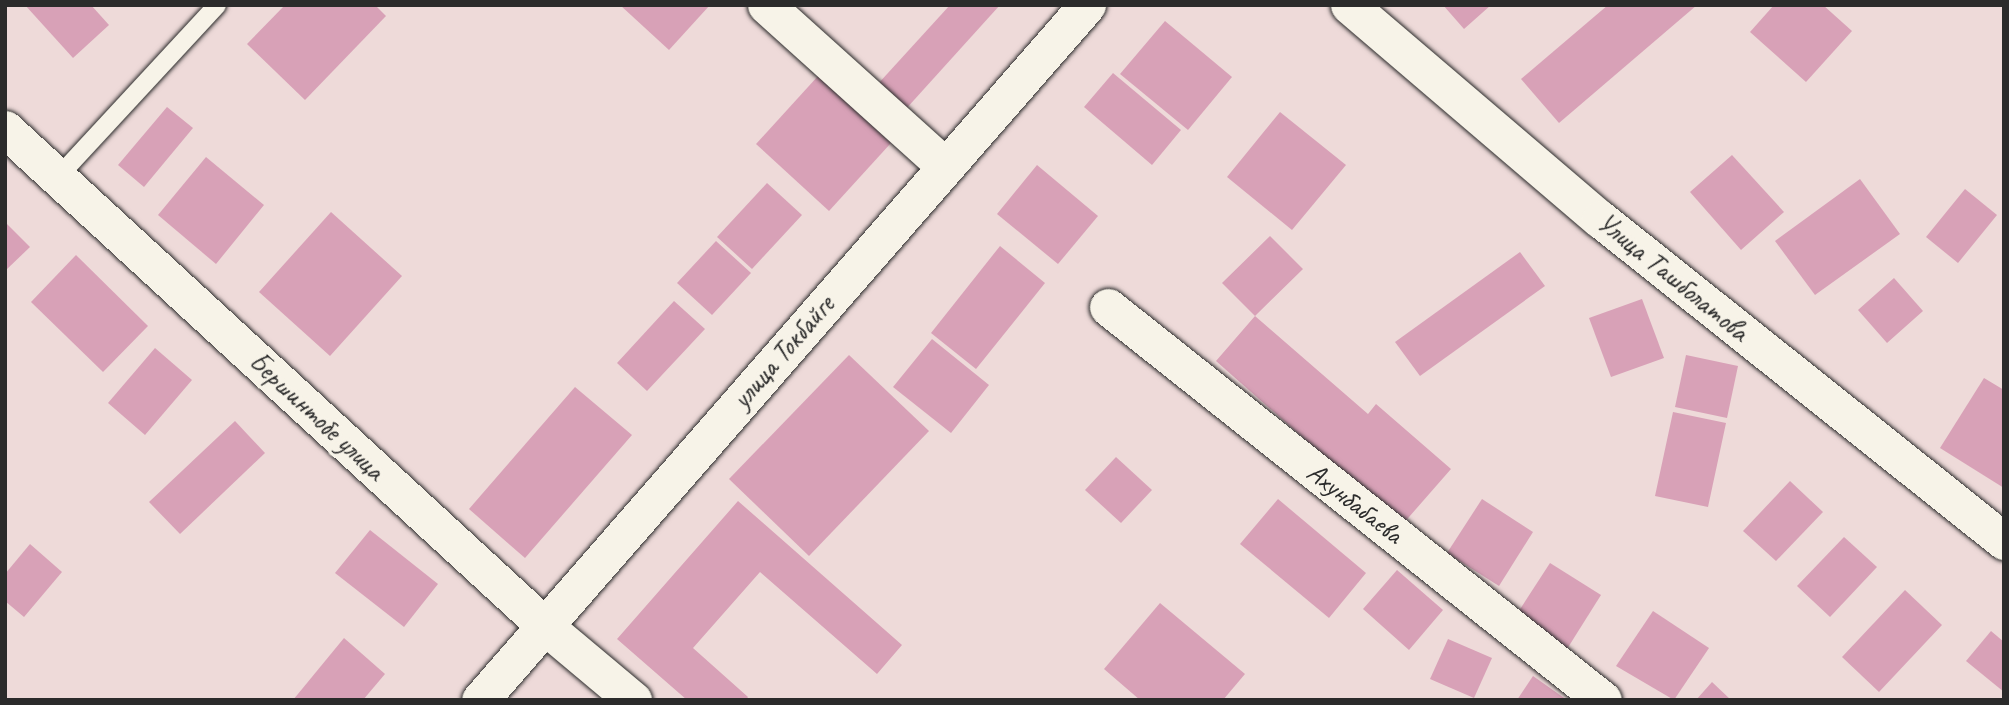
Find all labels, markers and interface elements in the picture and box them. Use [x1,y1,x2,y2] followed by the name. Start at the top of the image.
[1591,206,1755,348] street label: Улица Ташболатова
[725,289,841,415] street label: улица Токбайге
[242,344,392,488] street label: Бершинтобе улица
[1300,455,1410,551] street label: Ахунбабаева

